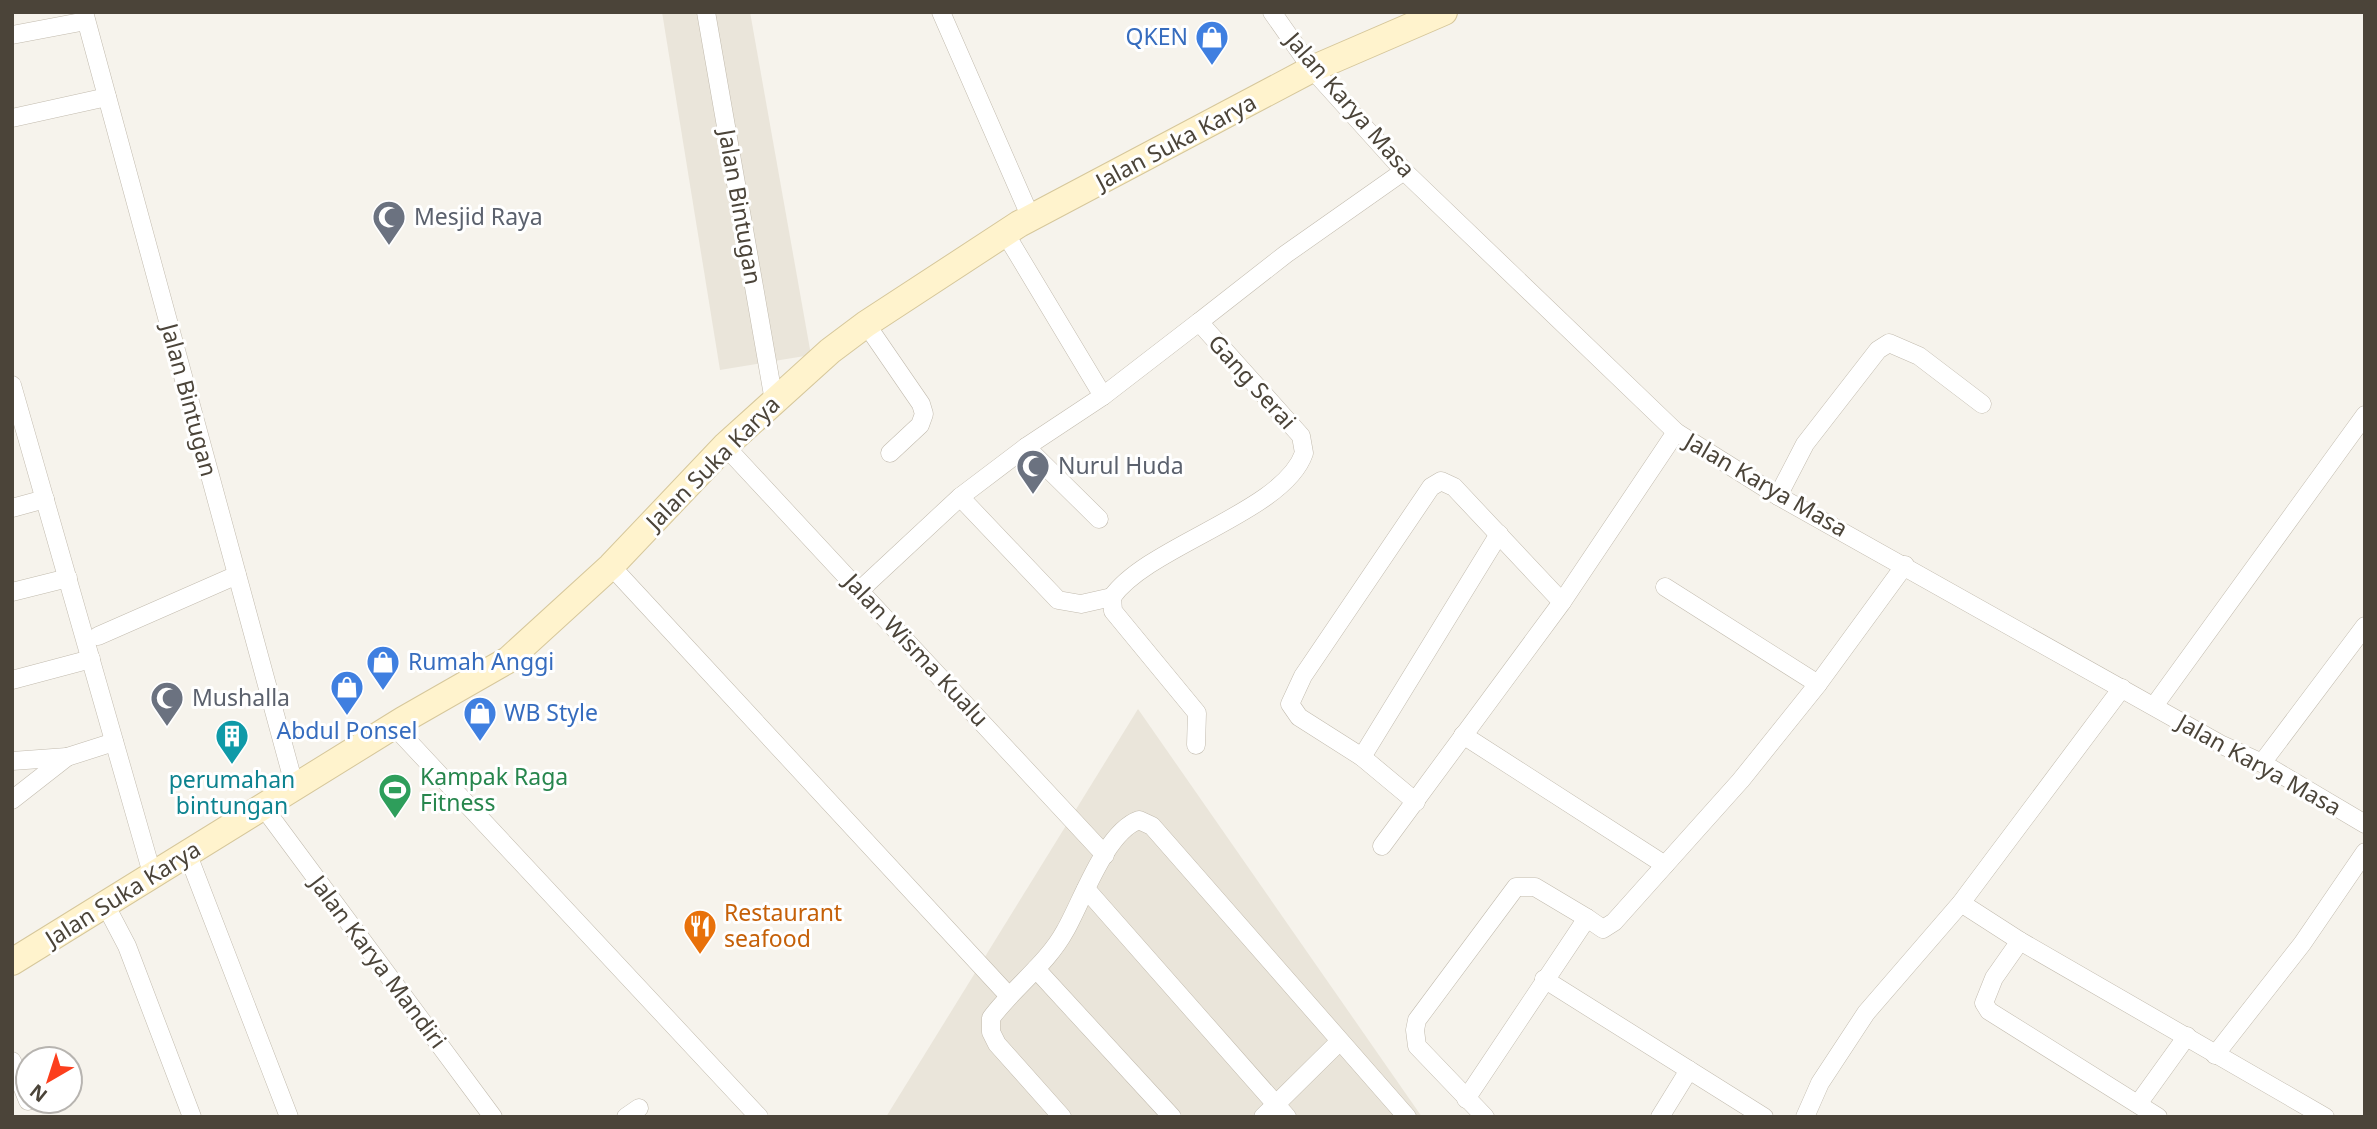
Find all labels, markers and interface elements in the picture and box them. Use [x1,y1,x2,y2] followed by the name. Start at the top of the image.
[1193,18,1231,67] shop icon: QKEN
[1126,20,1188,52] place label: QKEN
[1277,23,1423,184] street label: Jalan Karya Masa
[1088,85,1261,198] street label: Jalan Suka Karya
[711,125,770,287] street label: Jalan Bintugan
[370,198,408,247] mosque icon: Mesjid Raya
[414,200,543,232] place label: Mesjid Raya
[154,318,226,480] street label: Jalan Bintugan
[1202,327,1304,436] street label: Gang Serai
[637,388,786,538] street label: Jalan Suka Karya
[1677,423,1854,544] street label: Jalan Karya Masa
[1014,447,1052,496] mosque icon: Nurul Huda
[1058,449,1184,481] place label: Nurul Huda
[836,564,996,733] street label: Jalan Wisma Kualu
[364,643,402,692] shop icon: Rumah Anggi
[408,645,554,677] place label: Rumah Anggi
[328,668,366,717] shop icon: Abdul Ponsel
[148,679,186,728] mosque icon: Mushalla
[192,681,290,713] place label: Mushalla
[461,694,499,743] shop icon: WB Style
[504,696,598,728] place label: WB Style
[2170,705,2347,823] street label: Jalan Karya Masa
[276,714,418,746] place label: Abdul Ponsel
[213,717,251,766] building icon: perumahan bintungan
[420,760,568,818] place label: Kampak Raga Fitness
[169,763,295,821] place label: perumahan bintungan
[376,771,414,820] sports icon: Kampak Raga Fitness
[37,833,206,955] street label: Jalan Suka Karya
[302,867,454,1054] street label: Jalan Karya Mandiri
[724,896,842,954] place label: Restaurant seafood
[681,907,719,956] restaurant icon: Restaurant seafood
[14,1045,84,1115] north arrow
[24,1078,52,1108] text: N

